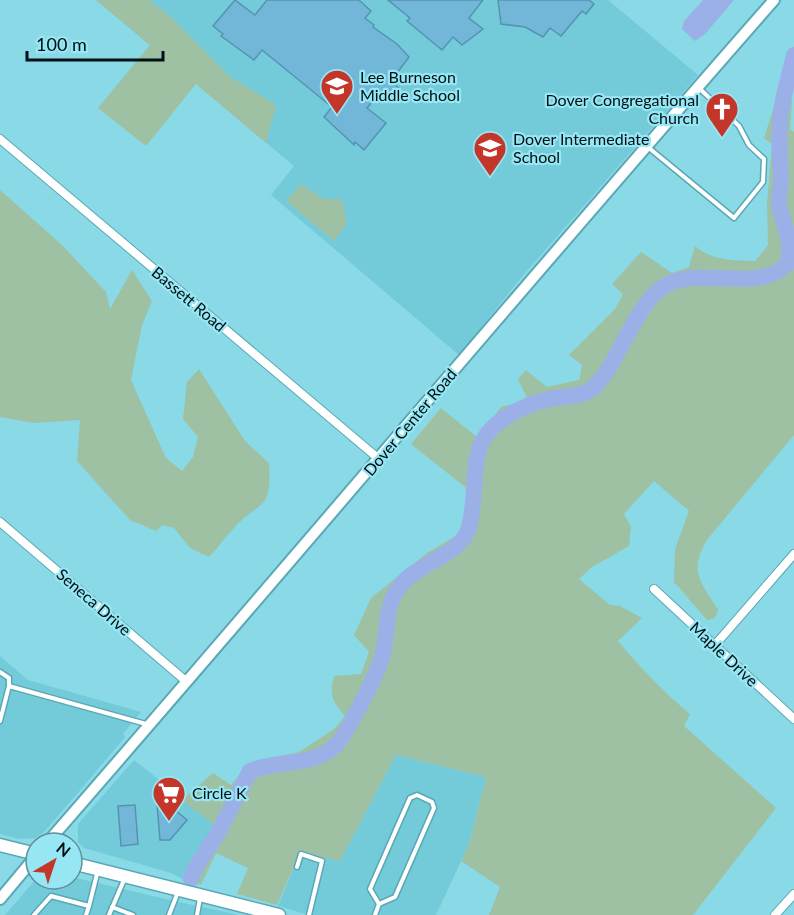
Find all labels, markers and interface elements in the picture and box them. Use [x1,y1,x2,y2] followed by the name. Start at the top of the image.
[27,24,164,62] scale bar
[36,33,87,55] text: 100 m
[360,67,460,104] place label: Lee Burneson Middle School
[319,68,355,115] school or university icon: Lee Burneson Middle School
[545,90,699,127] place label: Dover Congregational Church
[704,91,740,138] church icon: Dover Congregational Church
[513,129,650,166] place label: Dover Intermediate School
[472,130,508,177] school or university icon: Dover Intermediate School
[148,262,230,335] street label: Bassett Road
[359,364,460,479] street label: Dover Center Road
[53,564,135,639] street label: Seneca Drive
[686,617,762,690] street label: Maple Drive
[151,775,187,822] supermarket icon: Circle K
[192,783,247,802] place label: Circle K
[24,831,84,891] north arrow
[53,838,75,860] text: N

